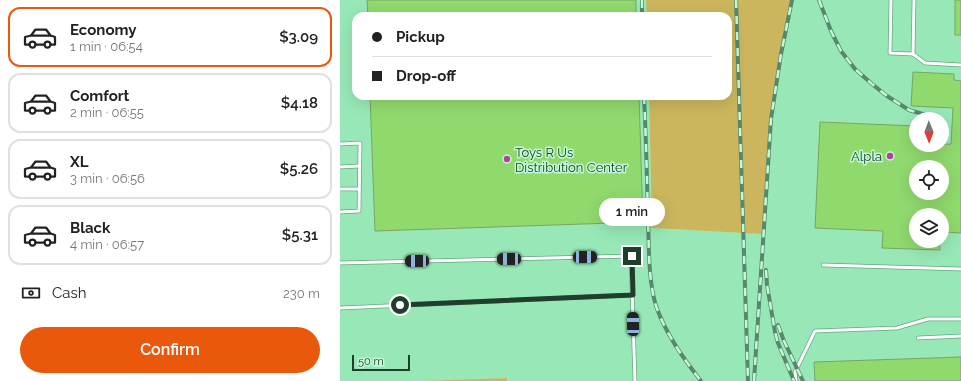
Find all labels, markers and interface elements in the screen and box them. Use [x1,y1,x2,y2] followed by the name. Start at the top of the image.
[22,19,58,55] icon: car
[70,21,137,39] text: Economy
[279,28,318,46] text: $3.09
[396,28,445,46] text: Pickup
[70,39,143,54] text: 1 min · 06:54
[396,67,456,85] text: Drop-off
[22,85,58,121] icon: car
[70,87,129,105] text: Comfort
[281,94,318,112] text: $4.18
[70,105,144,120] text: 2 min · 06:55
[909,112,949,152] north arrow
[909,112,949,248] map controls
[515,145,628,175] place label: Toys R Us Distribution Center
[851,149,882,164] place label: Alpla
[22,151,58,187] icon: car
[885,151,895,161] marker: Alpla
[70,153,88,171] text: XL
[502,154,512,164] marker: Toys R Us Distribution Center
[280,160,318,178] text: $5.26
[909,160,949,200] button: locate
[70,171,145,186] text: 3 min · 06:56
[599,198,665,226] callout: 1 min
[616,204,648,219] text: 1 min
[909,208,949,248] button: layers
[22,217,58,253] icon: car
[70,219,110,237] text: Black
[282,226,318,244] text: $5.31
[70,237,144,252] text: 4 min · 06:57
[623,247,641,265] route end
[573,251,597,263] car
[497,253,521,265] car
[405,255,429,267] car
[20,282,42,304] icon: cash
[52,284,86,302] text: Cash
[283,286,320,301] text: 230 m
[391,296,409,314] route start
[627,312,639,336] car
[20,327,320,373] button: Confirm
[352,353,410,372] scale bar
[358,355,384,368] text: 50 m

